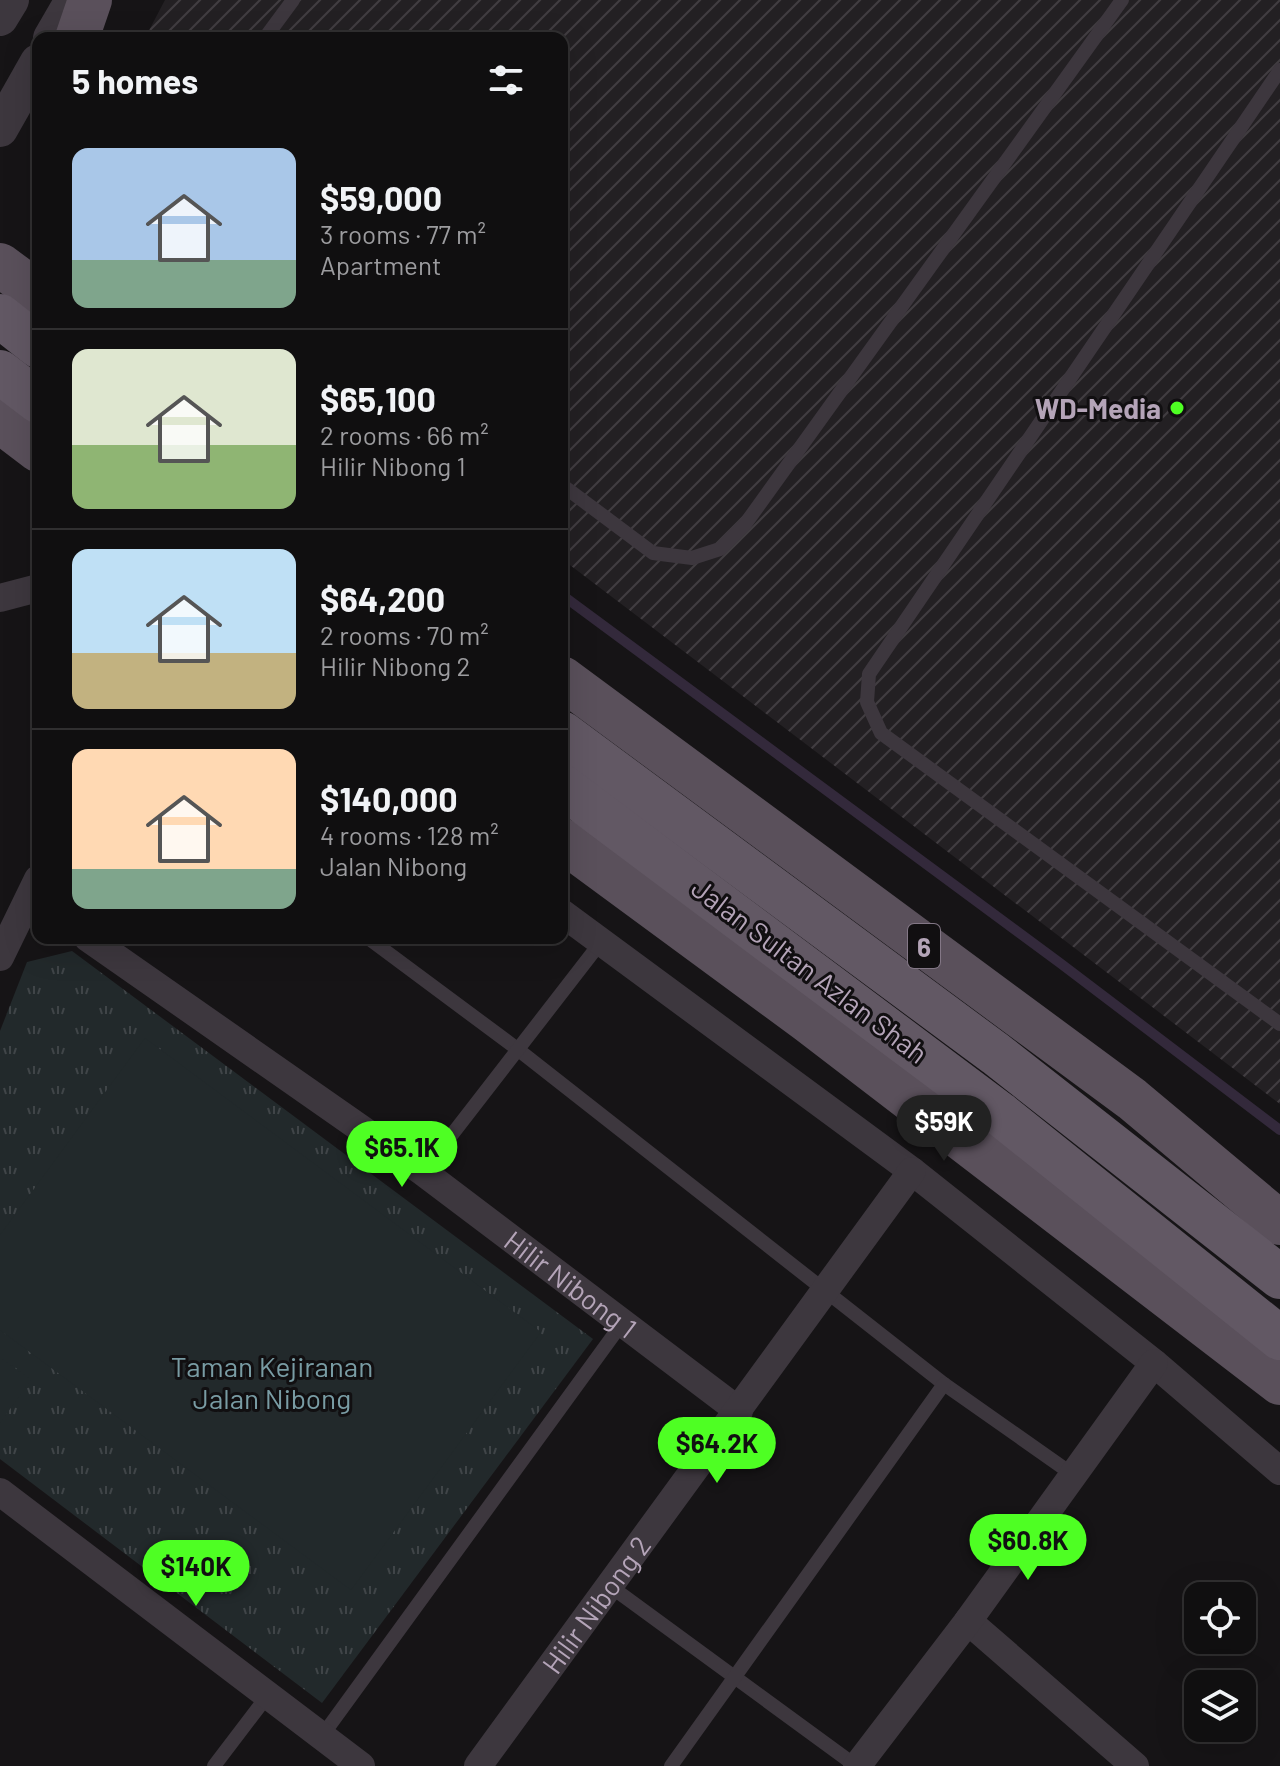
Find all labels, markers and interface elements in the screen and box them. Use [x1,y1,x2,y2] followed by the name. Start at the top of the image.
[484,58,528,102] icon: filters
[72,60,198,101] text: 5 homes
[320,177,442,218] text: $59,000
[136,180,232,276] icon: home
[320,218,486,249] text: 3 rooms · 77 m²
[320,249,441,280] text: Apartment
[320,378,436,419] text: $65,100
[136,381,232,477] icon: home
[1035,391,1161,425] place label: WD-Media
[1168,399,1186,417] marker: WD-Media
[320,419,489,450] text: 2 rooms · 66 m²
[320,450,466,481] text: Hilir Nibong 1
[320,578,445,619] text: $64,200
[136,581,232,677] icon: home
[320,619,489,650] text: 2 rooms · 70 m²
[320,650,470,681] text: Hilir Nibong 2
[320,778,458,819] text: $140,000
[136,781,232,877] icon: home
[320,819,499,850] text: 4 rooms · 128 m²
[320,850,467,881] text: Jalan Nibong
[685,870,935,1070] street label: Jalan Sultan Azlan Shah
[908,924,940,968] road number: 6
[897,1095,991,1163] pin: $59K
[915,1105,973,1136] text: $59K
[337,1121,467,1189] pin: $65.1K
[364,1131,440,1162] text: $65.1K
[498,1223,644,1345] street label: Hilir Nibong 1
[171,1349,373,1415] park label: Taman Kejiranan Jalan Nibong
[652,1417,782,1485] pin: $64.2K
[676,1427,758,1458] text: $64.2K
[963,1514,1093,1582] pin: $60.8K
[987,1524,1069,1555] text: $60.8K
[534,1529,657,1680] street label: Hilir Nibong 2
[140,1540,252,1608] pin: $140K
[161,1550,231,1581] text: $140K
[1184,1582,1256,1742] map controls
[1184,1582,1256,1654] button: locate
[1184,1670,1256,1742] button: layers

